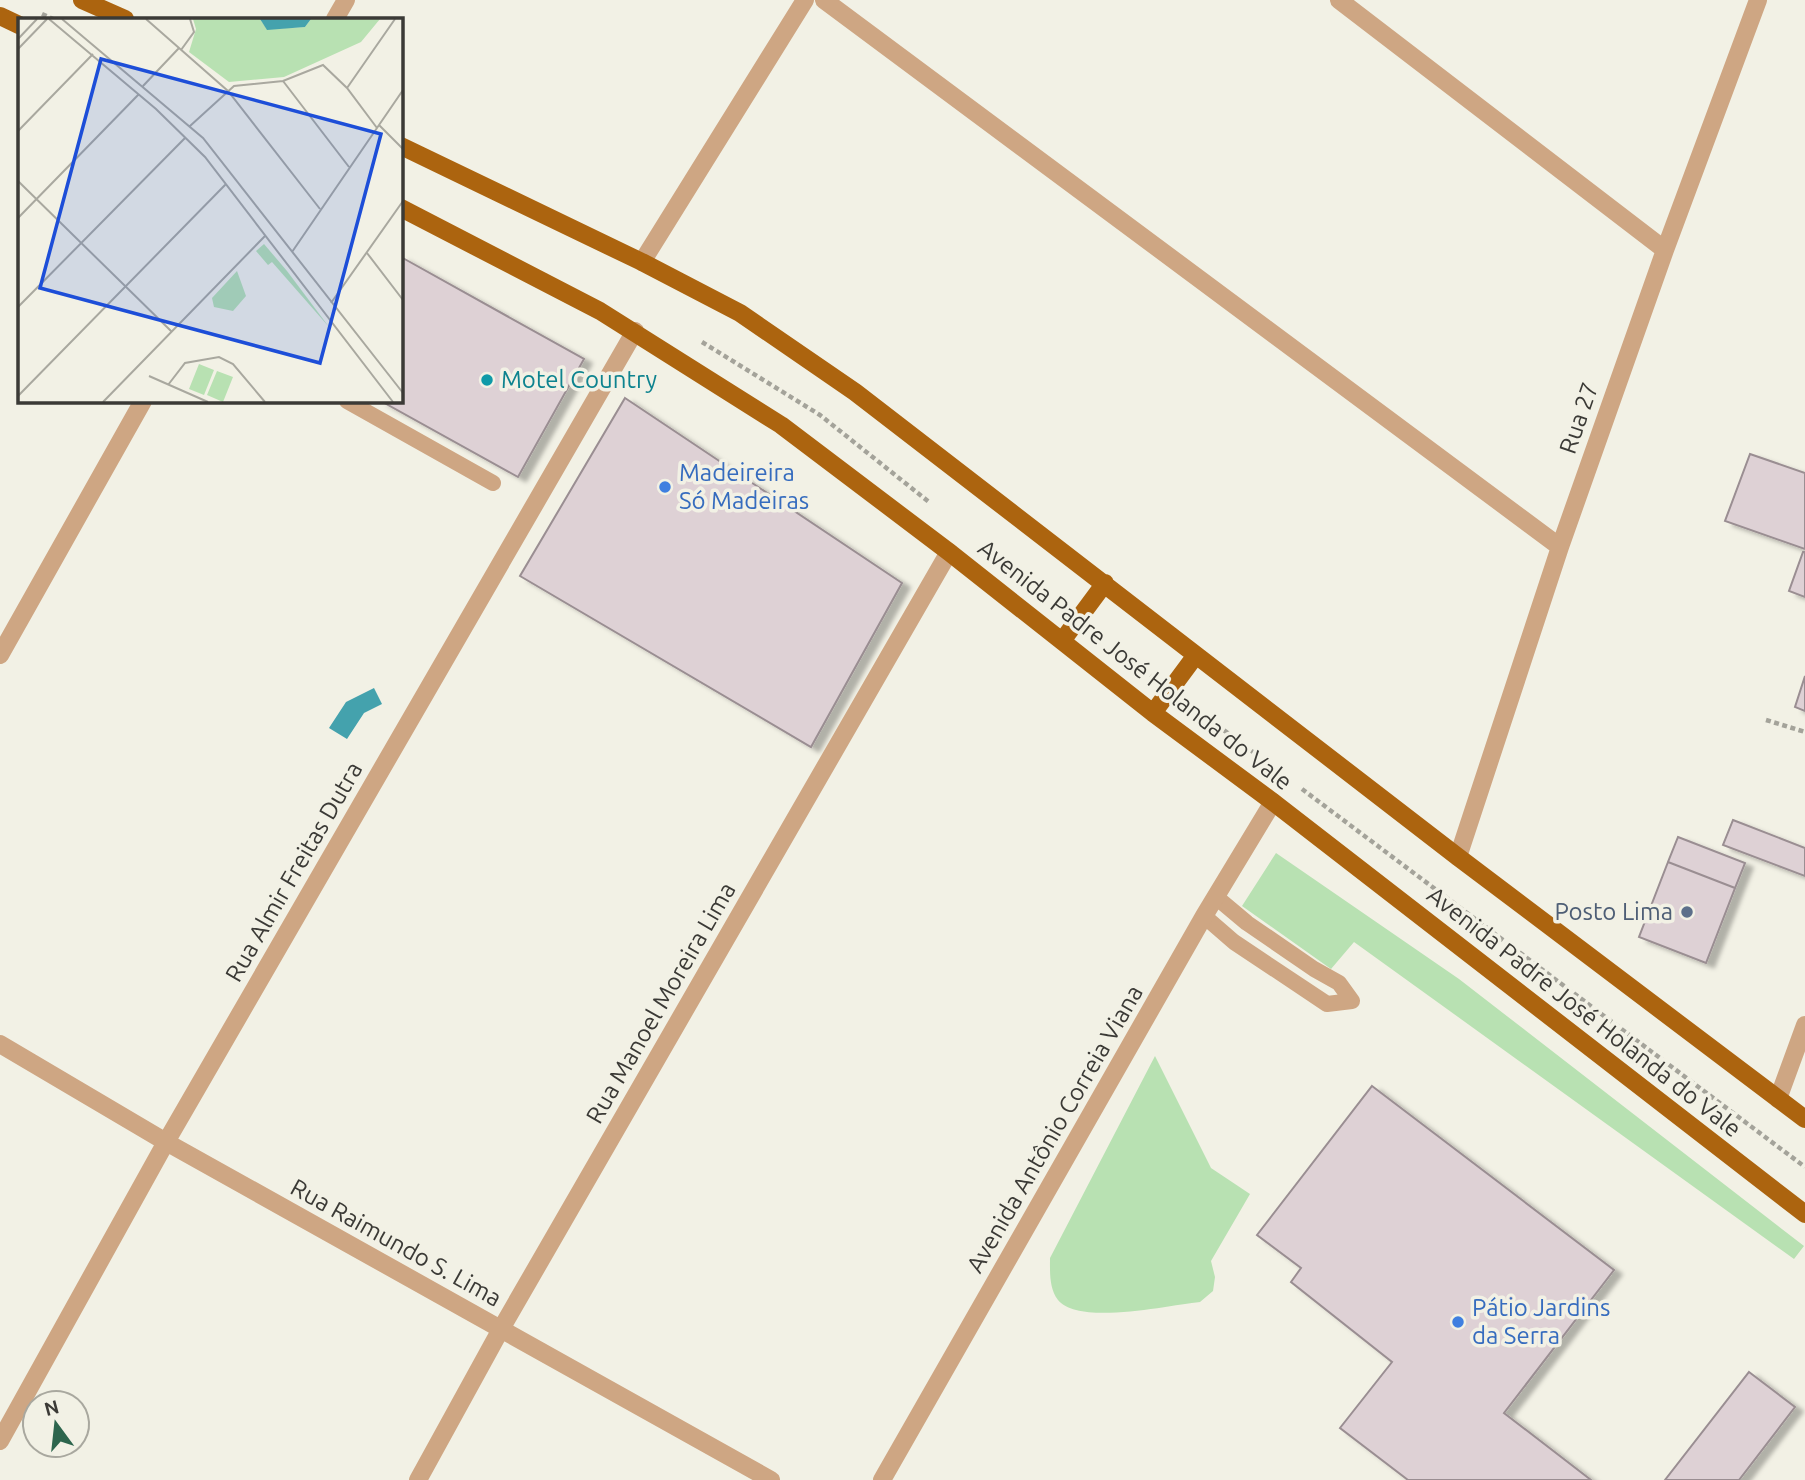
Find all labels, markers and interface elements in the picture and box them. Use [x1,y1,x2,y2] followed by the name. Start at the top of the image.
[18,18,402,402] inset map
[501,366,658,393] place label: Motel Country
[479,372,495,388] marker: Motel Country
[1554,379,1603,457] street label: Rua 27
[679,459,809,514] place label: Madeireira Só Madeiras
[657,479,673,495] marker: Madeireira Só Madeiras
[973,534,1297,795] street label: Avenida Padre José Holanda do Vale
[220,757,368,986] street label: Rua Almir Freitas Dutra
[580,878,741,1128] street label: Rua Manoel Moreira Lima
[1422,881,1746,1142] street label: Avenida Padre José Holanda do Vale
[1554,898,1673,925] place label: Posto Lima
[1679,904,1695,920] marker: Posto Lima
[961,980,1148,1277] street label: Avenida Antônio Correia Viana
[286,1173,506,1312] street label: Rua Raimundo S. Lima
[1472,1294,1610,1349] place label: Pátio Jardins da Serra
[1450,1314,1466,1330] marker: Pátio Jardins da Serra
[21,1389,91,1459] north arrow
[42,1395,61,1420] text: N

